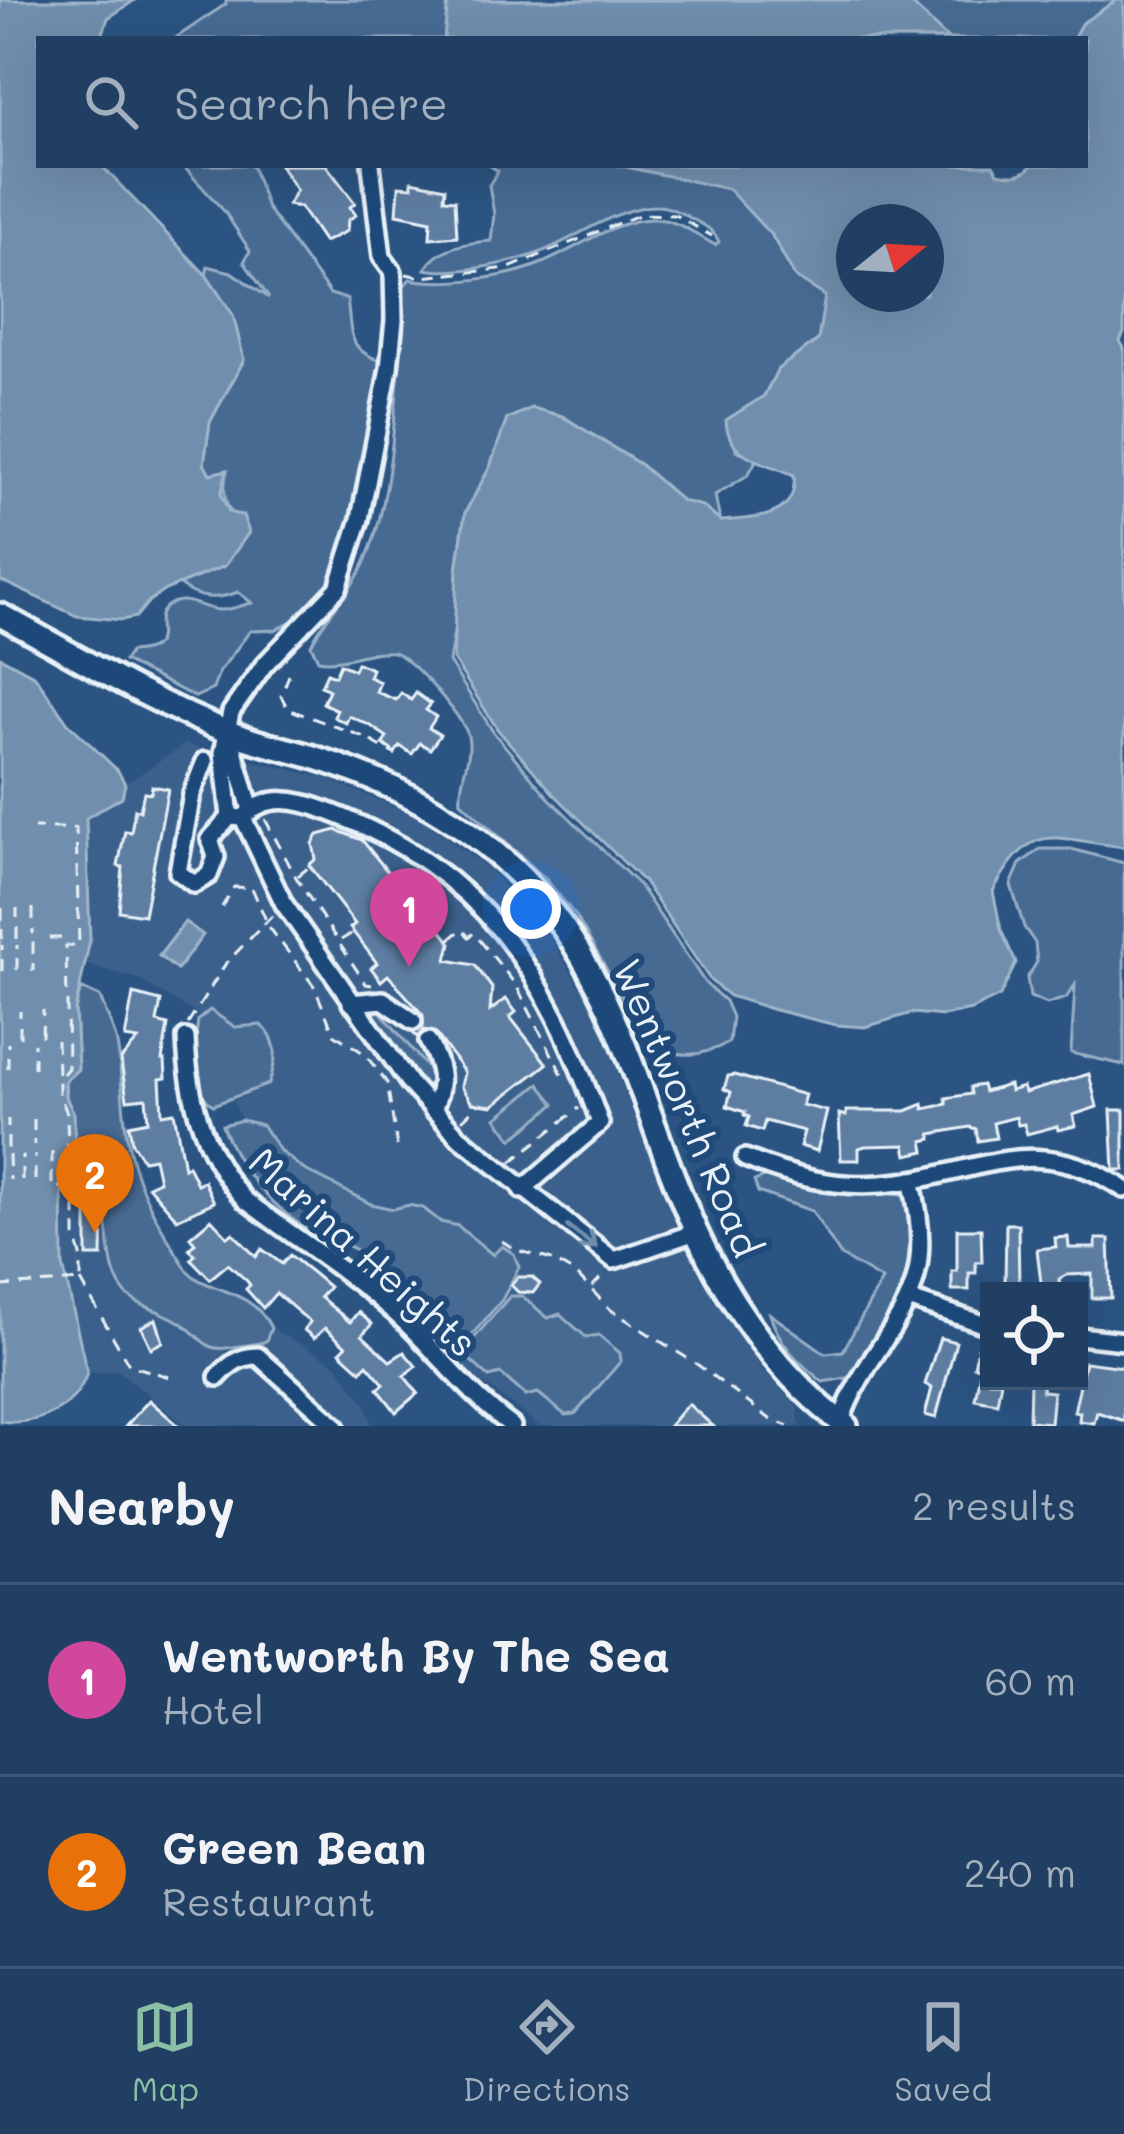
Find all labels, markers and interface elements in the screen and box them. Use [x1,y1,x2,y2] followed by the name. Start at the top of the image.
[36,36,1088,168] search box
[78,69,144,135] icon: search
[174,73,448,131] text: Search here
[836,204,944,312] north arrow
[370,868,448,967] pin: 1
[501,879,561,939] your location
[603,951,774,1264] street label: Wentworth Road
[56,1134,134,1233] pin: 2
[239,1135,489,1368] street label: Marina Heights
[565,1224,598,1250] one-way arrow
[980,1282,1088,1390] map controls
[980,1282,1088,1390] button: locate
[48,1471,235,1538] text: Nearby
[912,1479,1076,1530] text: 2 results
[162,1625,670,1683] text: Wentworth By The Sea
[78,1654,96,1705] text: 1
[985,1654,1076,1705] text: 60 m
[162,1683,264,1734] text: Hotel
[162,1817,426,1875] text: Green Bean
[76,1846,98,1897] text: 2
[964,1846,1076,1897] text: 240 m
[162,1875,376,1926] text: Restaurant
[132,1994,199,2109] tab: Map
[463,1994,630,2109] tab: Directions
[894,1994,992,2109] tab: Saved

